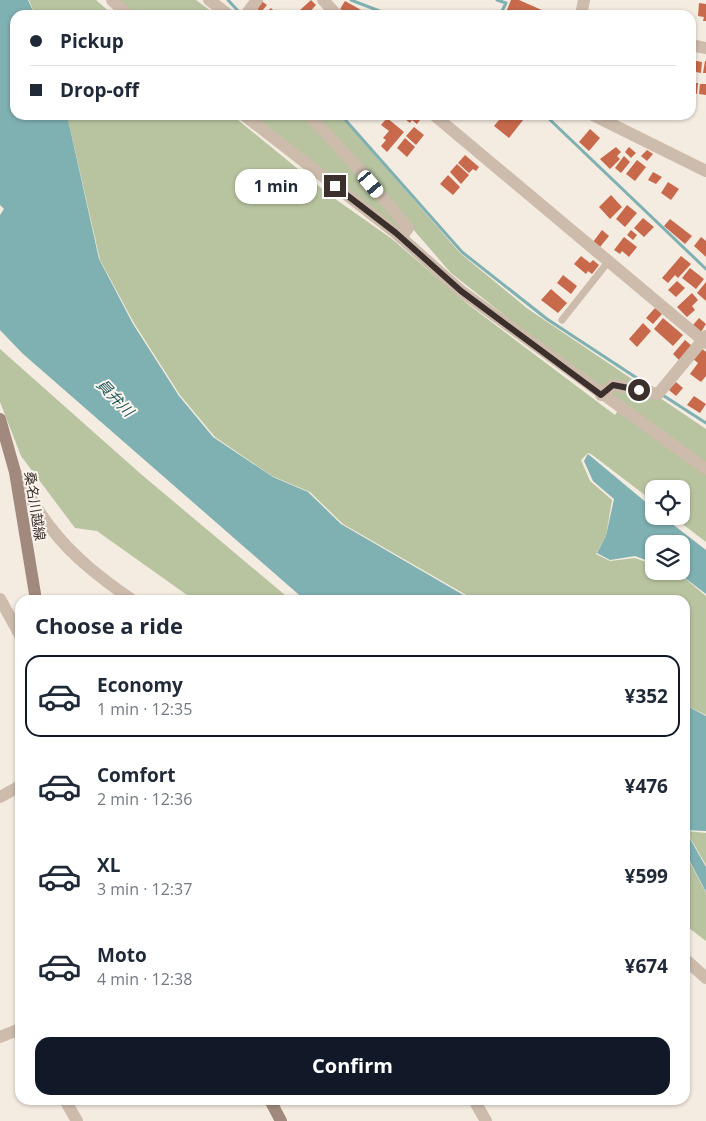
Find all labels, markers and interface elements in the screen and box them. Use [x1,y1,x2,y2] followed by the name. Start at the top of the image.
[60,28,124,54] text: Pickup
[60,77,139,103] text: Drop-off
[235,168,318,204] callout: 1 min
[355,168,386,200] car
[254,175,298,197] text: 1 min
[324,175,346,197] route end
[93,374,140,422] water label: 員弁川
[628,379,650,401] route start
[21,470,50,542] street label: 桑名川越線
[645,480,690,580] map controls
[645,480,690,525] button: locate
[645,535,690,580] button: layers
[35,610,183,640] text: Choose a ride
[97,672,183,698] text: Economy
[37,674,82,719] icon: car
[625,683,668,709] text: ¥352
[97,698,192,720] text: 1 min · 12:35
[97,762,176,788] text: Comfort
[37,764,82,809] icon: car
[625,773,668,799] text: ¥476
[97,788,192,810] text: 2 min · 12:36
[97,852,120,878] text: XL
[37,854,82,899] icon: car
[625,863,668,889] text: ¥599
[97,878,192,900] text: 3 min · 12:37
[97,942,147,968] text: Moto
[37,944,82,989] icon: car
[625,953,668,979] text: ¥674
[97,968,192,990] text: 4 min · 12:38
[35,1037,670,1095] button: Confirm

